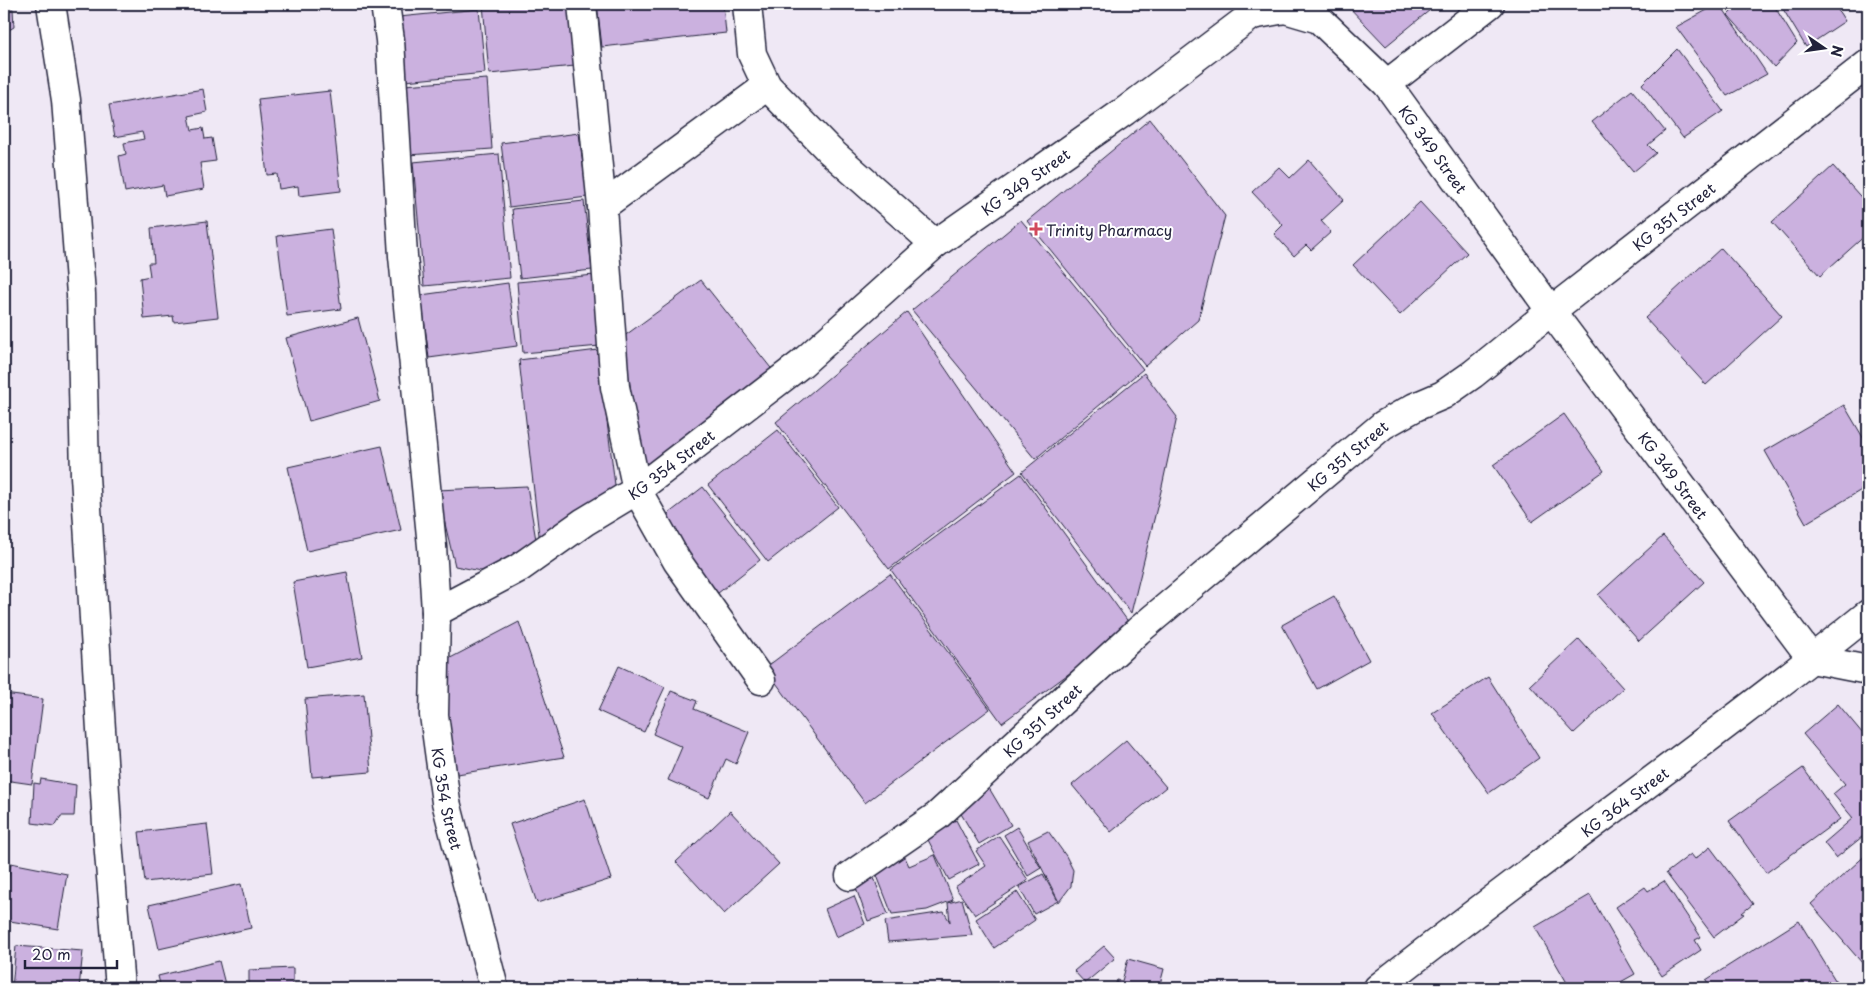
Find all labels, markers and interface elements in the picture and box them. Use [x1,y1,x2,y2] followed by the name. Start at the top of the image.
[1800,22,1850,72] north arrow
[1826,43,1849,59] text: N
[1394,100,1473,198] street label: KG 349 Street
[976,142,1074,220] street label: KG 349 Street
[1627,176,1720,255] street label: KG 351 Street
[1046,218,1172,241] place label: Trinity Pharmacy
[1030,223,1042,235] marker: Trinity Pharmacy
[1302,414,1393,496] street label: KG 351 Street
[623,423,719,505] street label: KG 354 Street
[1634,426,1714,523] street label: KG 349 Street
[997,677,1086,762] street label: KG 351 Street
[427,746,469,852] street label: KG 354 Street
[1576,761,1673,842] street label: KG 364 Street
[25,937,118,969] scale bar
[32,942,71,965] text: 20 m

